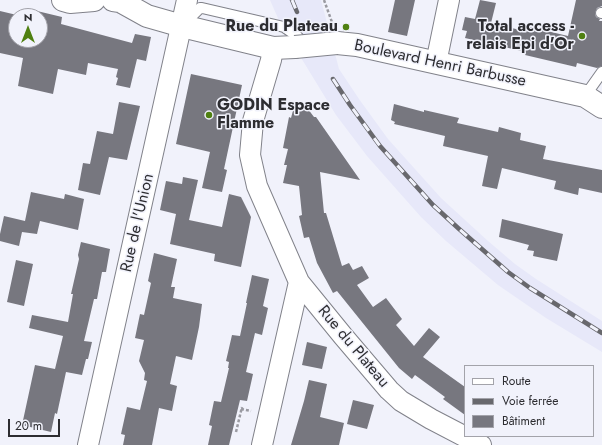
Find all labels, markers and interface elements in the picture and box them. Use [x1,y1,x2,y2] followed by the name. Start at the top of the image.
[8,8,48,48] north arrow
[24,9,32,25] text: N
[226,17,338,37] place label: Rue du Plateau
[466,17,574,55] place label: Total access - relais Epi d'Or
[341,22,351,32] marker: Rue du Plateau
[577,31,587,41] marker: Total access - relais Epi d'Or
[352,36,528,92] street label: Boulevard Henri Barbusse
[217,96,330,134] place label: GODIN Espace Flamme
[204,110,214,120] marker: GODIN Espace Flamme
[117,172,159,274] street label: Rue de l'Union
[313,302,393,392] street label: Rue du Plateau
[464,365,594,437] legend
[502,372,531,390] text: Route
[502,392,558,410] text: Voie ferrée
[10,411,62,437] scale bar
[502,412,545,430] text: Bâtiment
[15,417,42,435] text: 20 m

